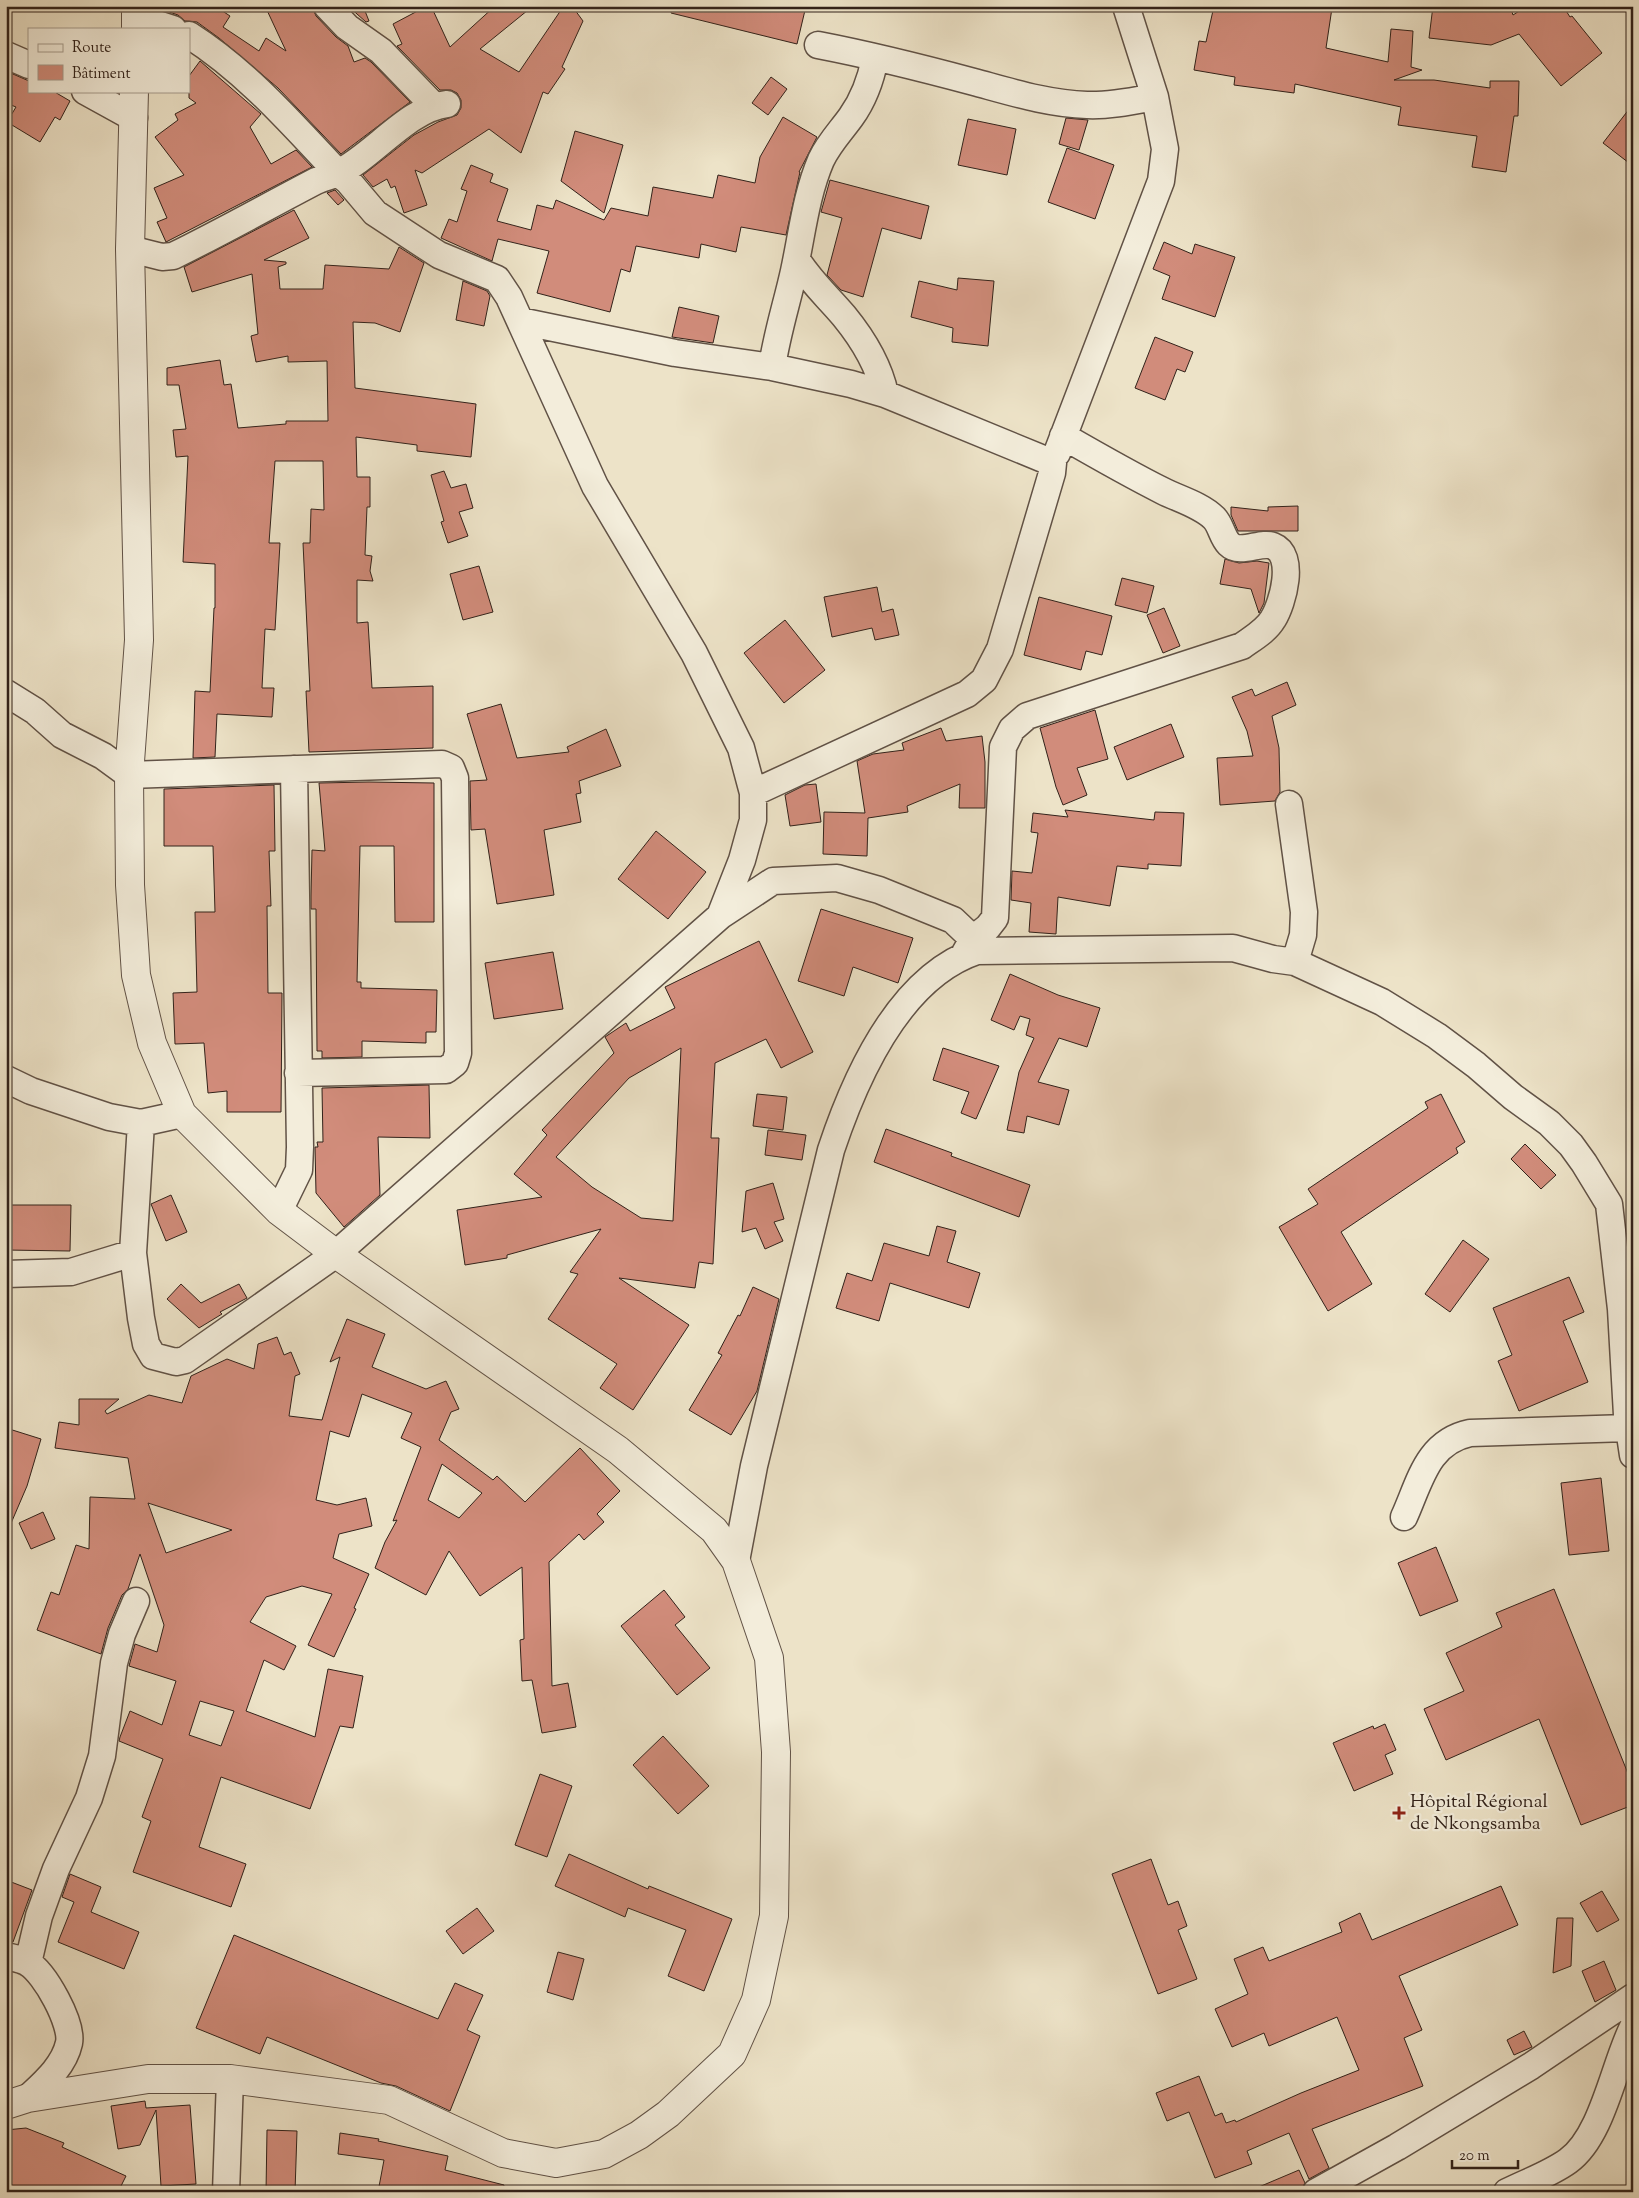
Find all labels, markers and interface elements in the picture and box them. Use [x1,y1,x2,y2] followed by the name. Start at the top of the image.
[28,28,190,92] legend
[72,38,111,59] text: Route
[72,64,131,85] text: Bâtiment
[1410,1789,1548,1838] place label: Hôpital Régional de Nkongsamba
[1392,1806,1406,1820] marker: Hôpital Régional de Nkongsamba
[1452,2138,1518,2170] scale bar
[1459,2146,1490,2167] text: 20 m

